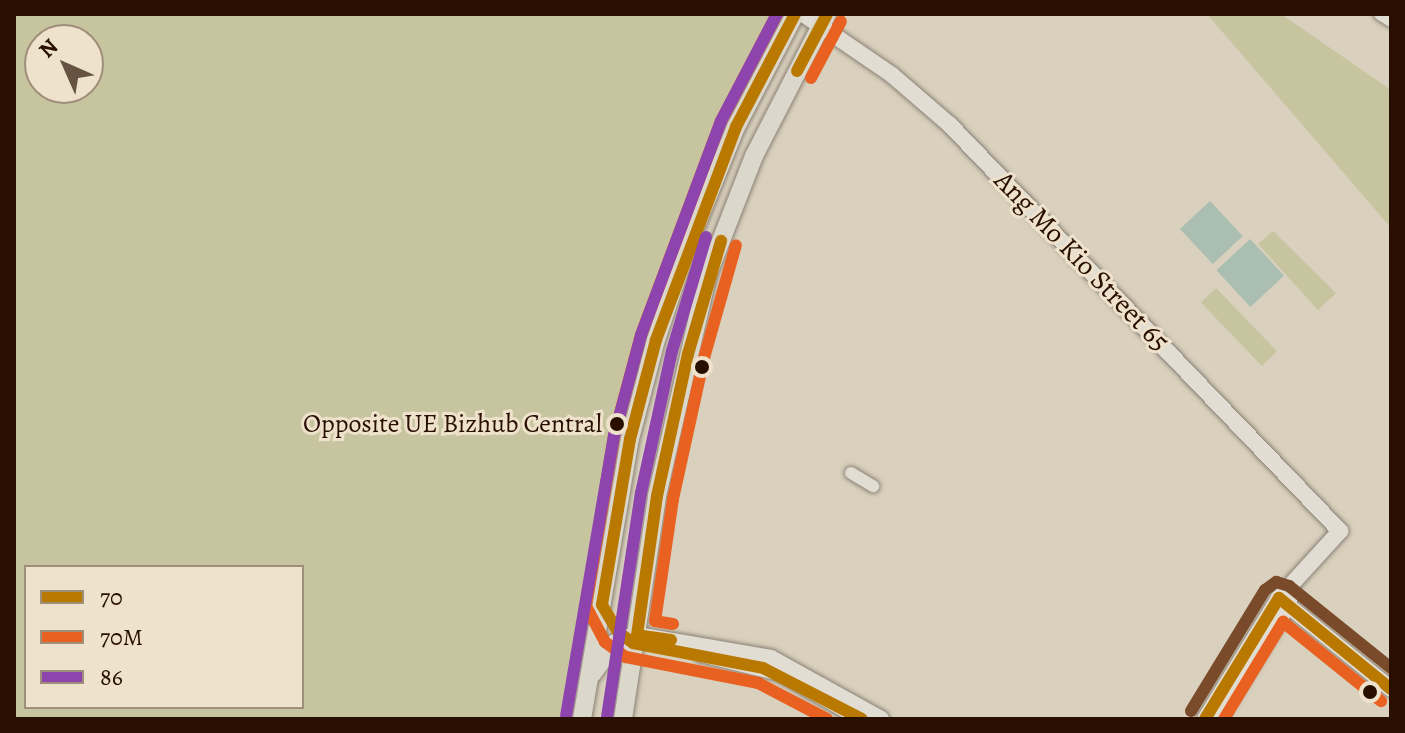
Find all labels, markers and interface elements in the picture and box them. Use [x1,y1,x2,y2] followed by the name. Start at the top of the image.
[24,24,104,104] north arrow
[32,32,65,65] text: N
[987,164,1177,358] street label: Ang Mo Kio Street 65
[694,359,710,375] unlabelled marker
[303,408,602,440] place label: Opposite UE Bizhub Central
[609,416,625,432] marker: Opposite UE Bizhub Central
[24,565,304,709] legend
[100,581,123,613] text: 70
[100,621,143,653] text: 70M
[100,661,123,693] text: 86
[1362,684,1378,700] unlabelled marker

